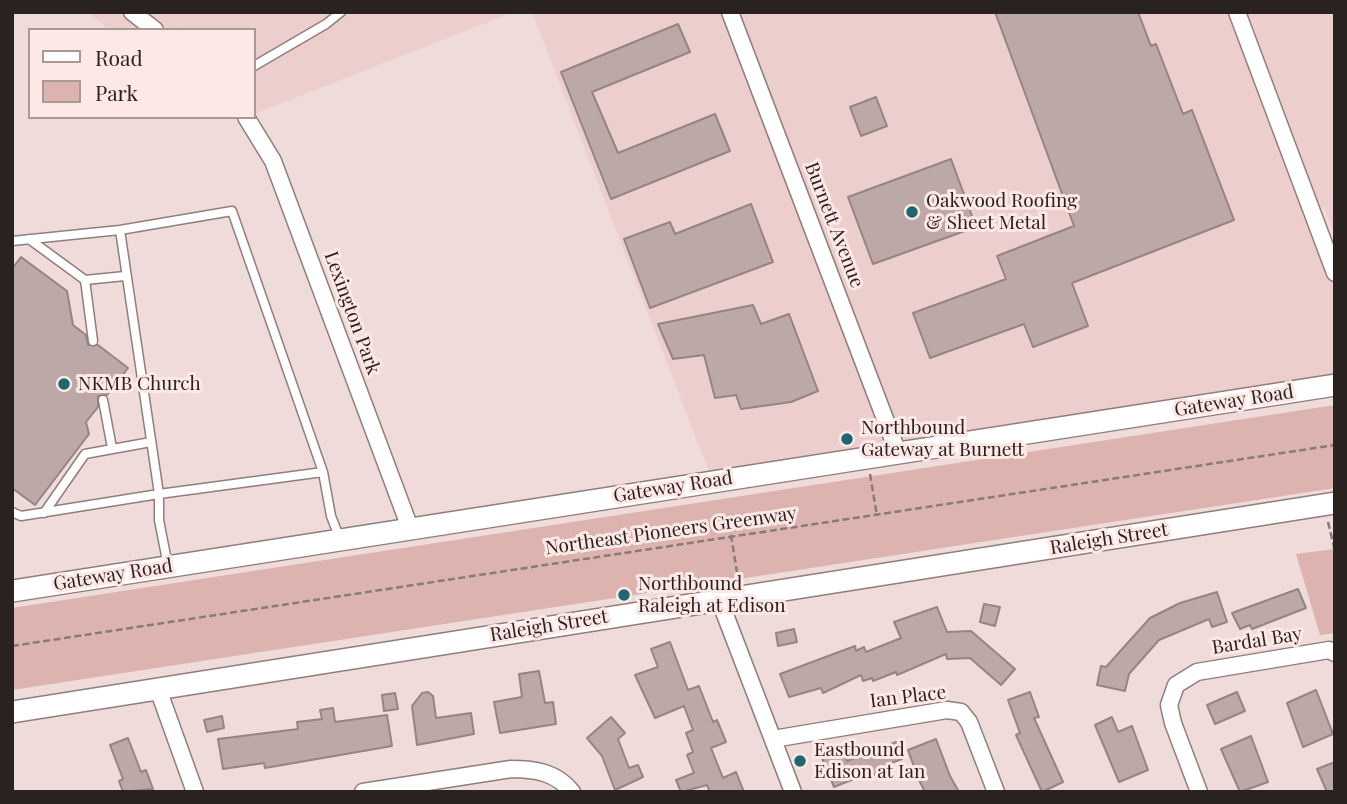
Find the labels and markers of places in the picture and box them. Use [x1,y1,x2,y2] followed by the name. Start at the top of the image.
[926,190,1077,234] place label: Oakwood Roofing & Sheet Metal
[904,204,920,220] marker: Oakwood Roofing & Sheet Metal
[78,373,201,395] place label: NKMB Church
[56,376,72,392] marker: NKMB Church
[861,417,1024,461] place label: Northbound Gateway at Burnett
[839,431,855,447] marker: Northbound Gateway at Burnett
[638,573,785,617] place label: Northbound Raleigh at Edison
[616,587,632,603] marker: Northbound Raleigh at Edison
[814,739,925,783] place label: Eastbound Edison at Ian
[792,753,808,769] marker: Eastbound Edison at Ian

